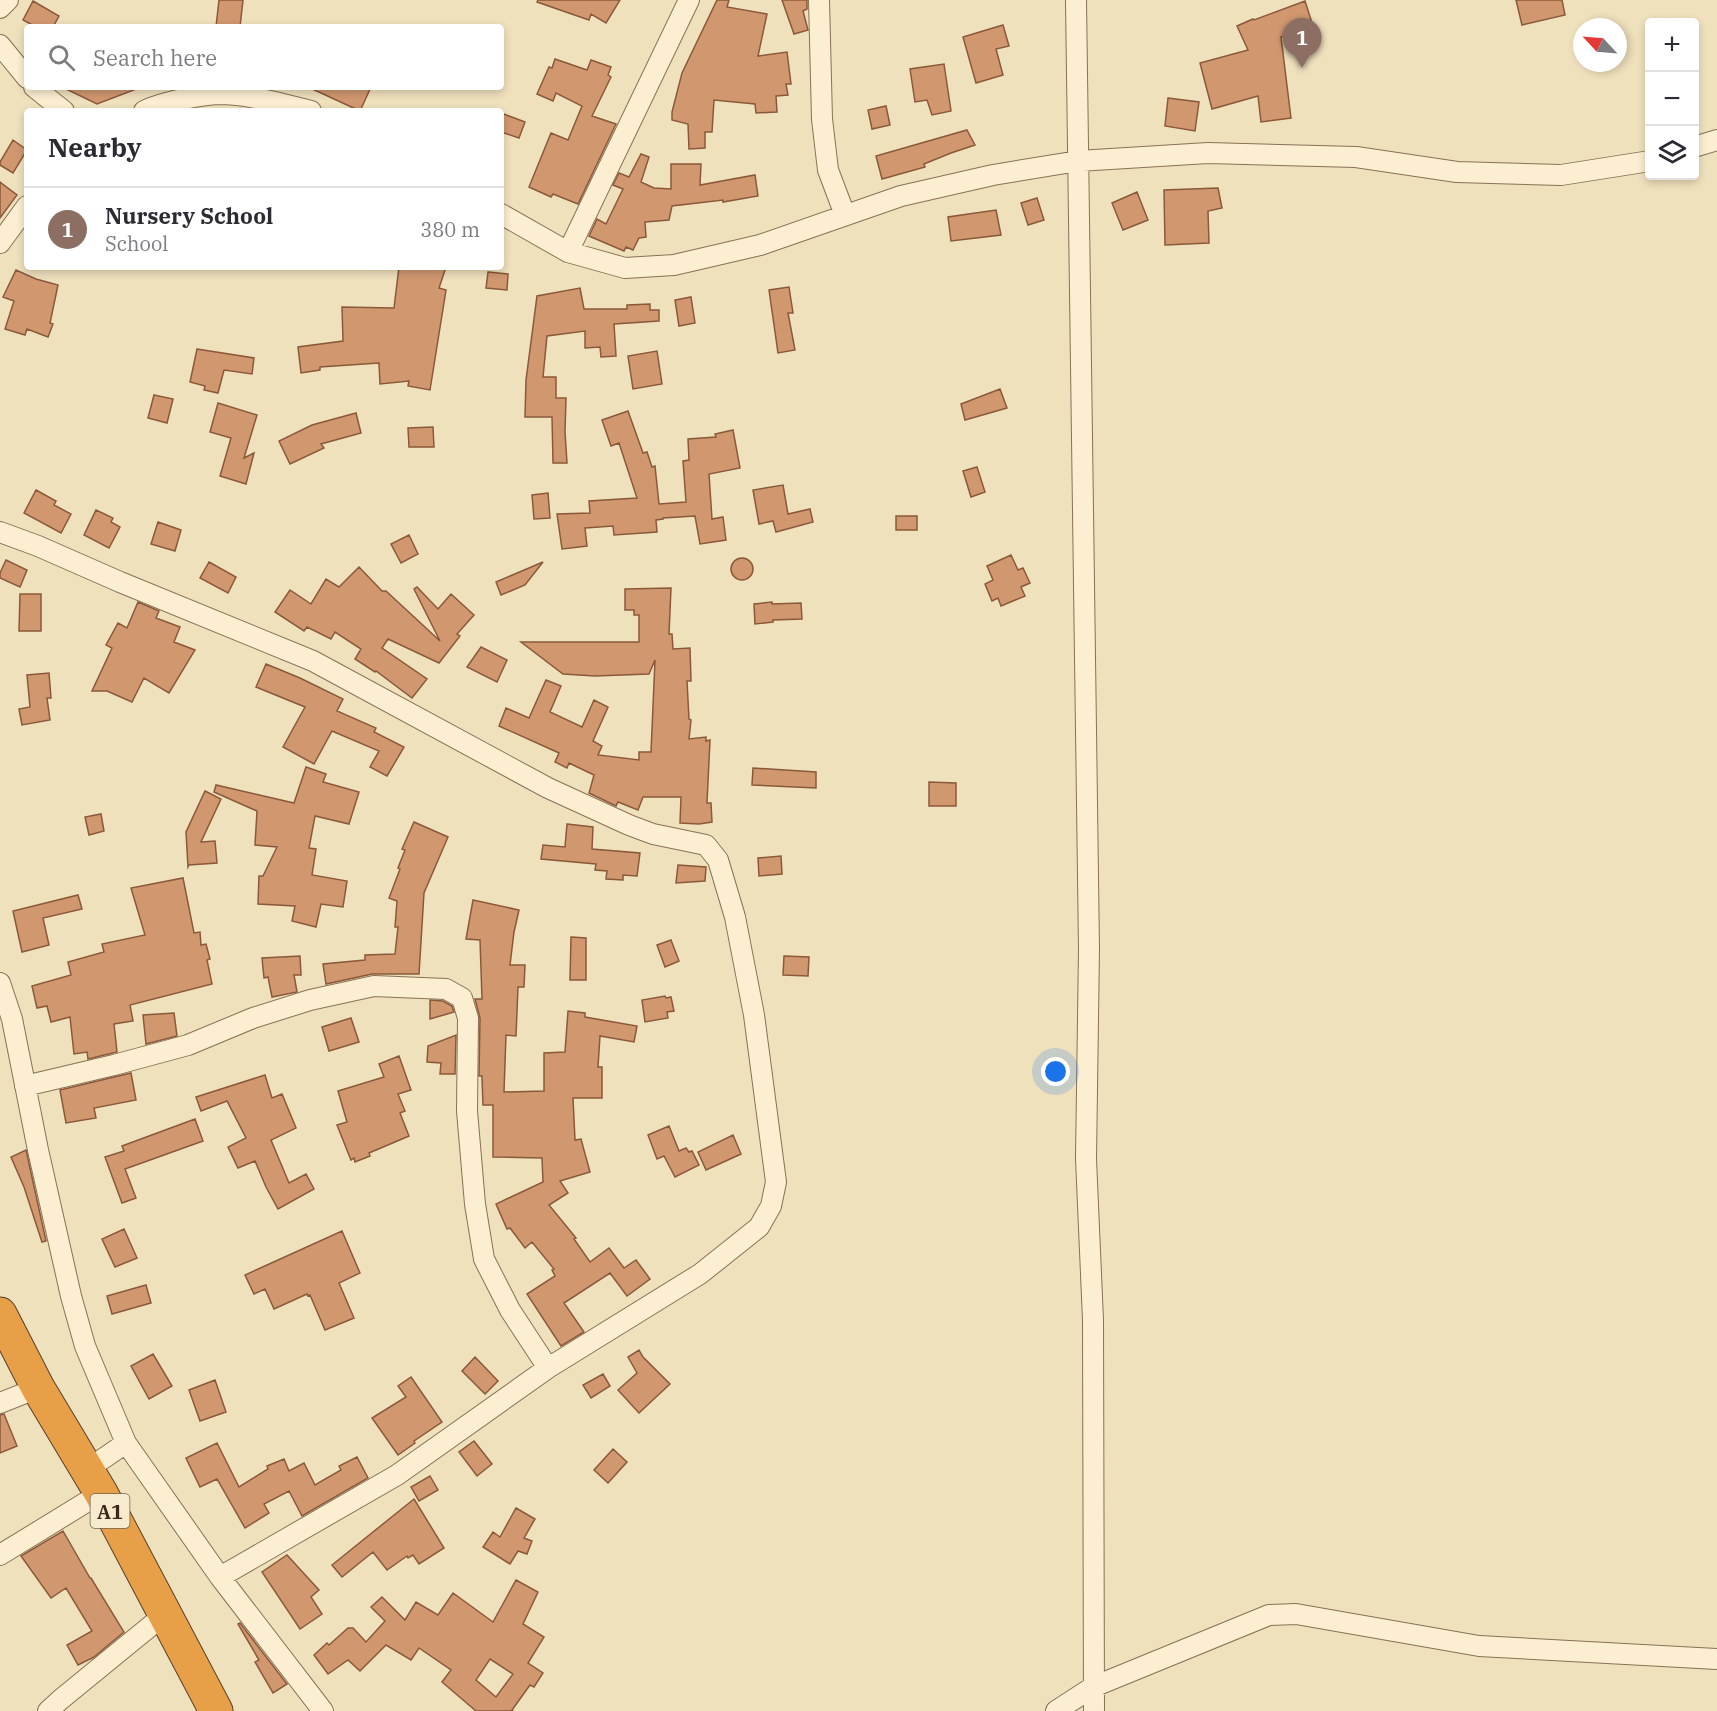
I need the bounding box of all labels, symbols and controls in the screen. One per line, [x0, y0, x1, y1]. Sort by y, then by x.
north arrow [1573, 18, 1627, 72]
map controls [1645, 18, 1699, 180]
button: + [1645, 18, 1699, 72]
pin: 1 [1282, 19, 1322, 68]
search box [24, 24, 504, 90]
icon: search [45, 41, 78, 74]
text: Search here [93, 43, 217, 72]
button: − [1645, 72, 1699, 126]
button: layers [1645, 126, 1699, 180]
text: Nearby [48, 130, 142, 164]
text: Nursery School [105, 201, 273, 230]
text: 1 [62, 216, 74, 243]
text: 380 m [420, 216, 480, 243]
text: School [105, 230, 168, 257]
your location [1041, 1057, 1070, 1086]
road number: A1 [90, 1494, 130, 1528]

